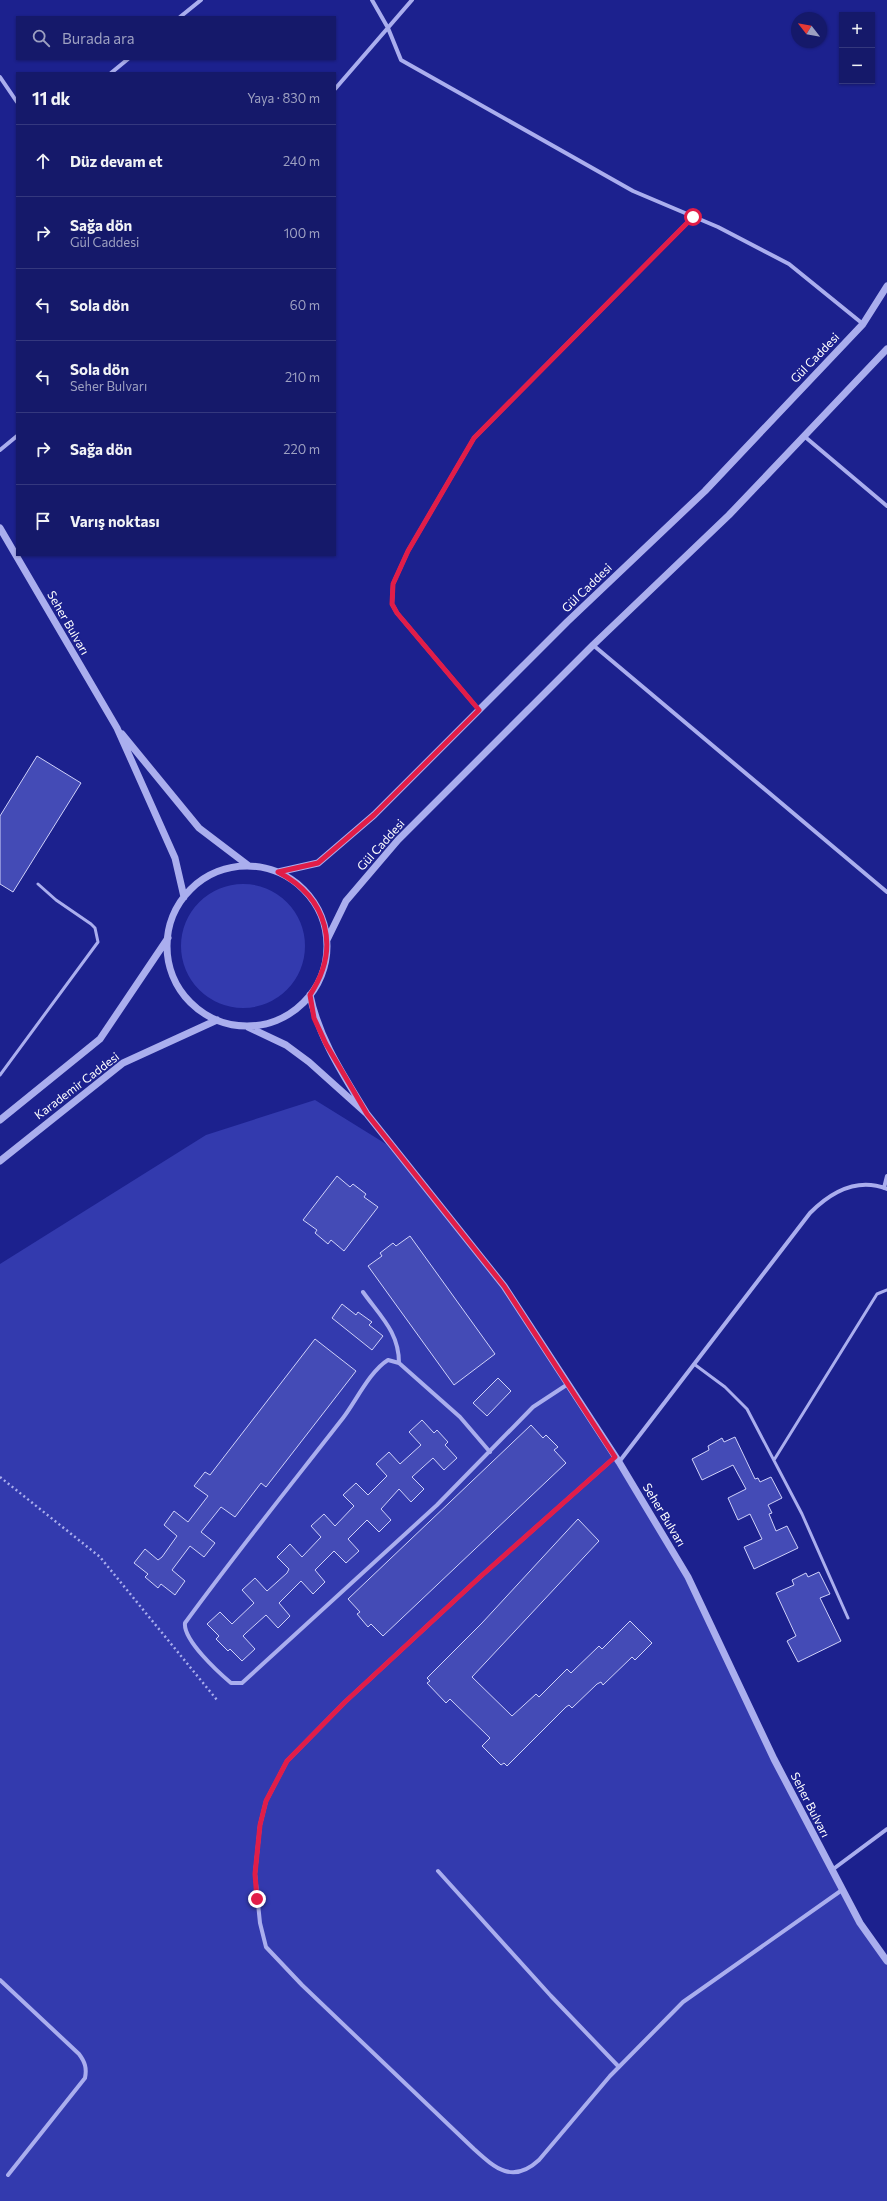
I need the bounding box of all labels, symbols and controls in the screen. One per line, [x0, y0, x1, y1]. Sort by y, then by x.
north arrow [791, 12, 827, 48]
map controls [839, 12, 875, 84]
button: + [839, 12, 875, 48]
search box [16, 16, 336, 60]
icon: search [30, 27, 52, 49]
text: Burada ara [62, 29, 135, 47]
button: − [839, 48, 875, 84]
text: 11 dk [32, 88, 70, 109]
text: Yaya · 830 m [247, 90, 320, 106]
icon: ahead [32, 150, 54, 172]
text: Düz devam et [70, 152, 163, 170]
text: 240 m [283, 153, 320, 169]
route start [684, 208, 702, 226]
text: Sağa dön [70, 216, 132, 234]
icon: right [32, 222, 54, 244]
text: 100 m [284, 225, 320, 241]
text: Gül Caddesi [70, 234, 139, 250]
icon: left [32, 294, 54, 316]
text: Sola dön [70, 296, 129, 314]
text: 60 m [290, 297, 320, 313]
street label: Gül Caddesi [787, 329, 842, 385]
text: Sola dön [70, 360, 129, 378]
icon: left [32, 366, 54, 388]
text: 210 m [285, 369, 320, 385]
text: Seher Bulvarı [70, 378, 147, 394]
icon: right [32, 438, 54, 460]
text: Sağa dön [70, 440, 132, 458]
text: 220 m [283, 441, 320, 457]
icon: arrive [32, 510, 54, 532]
text: Varış noktası [70, 512, 160, 530]
street label: Gül Caddesi [558, 560, 614, 615]
street label: Seher Bulvarı [45, 588, 93, 657]
street label: Gül Caddesi [354, 816, 407, 873]
street label: Karademir Caddesi [31, 1049, 122, 1122]
street label: Seher Bulvarı [640, 1480, 689, 1549]
street label: Seher Bulvarı [788, 1770, 833, 1840]
route end [248, 1890, 266, 1908]

